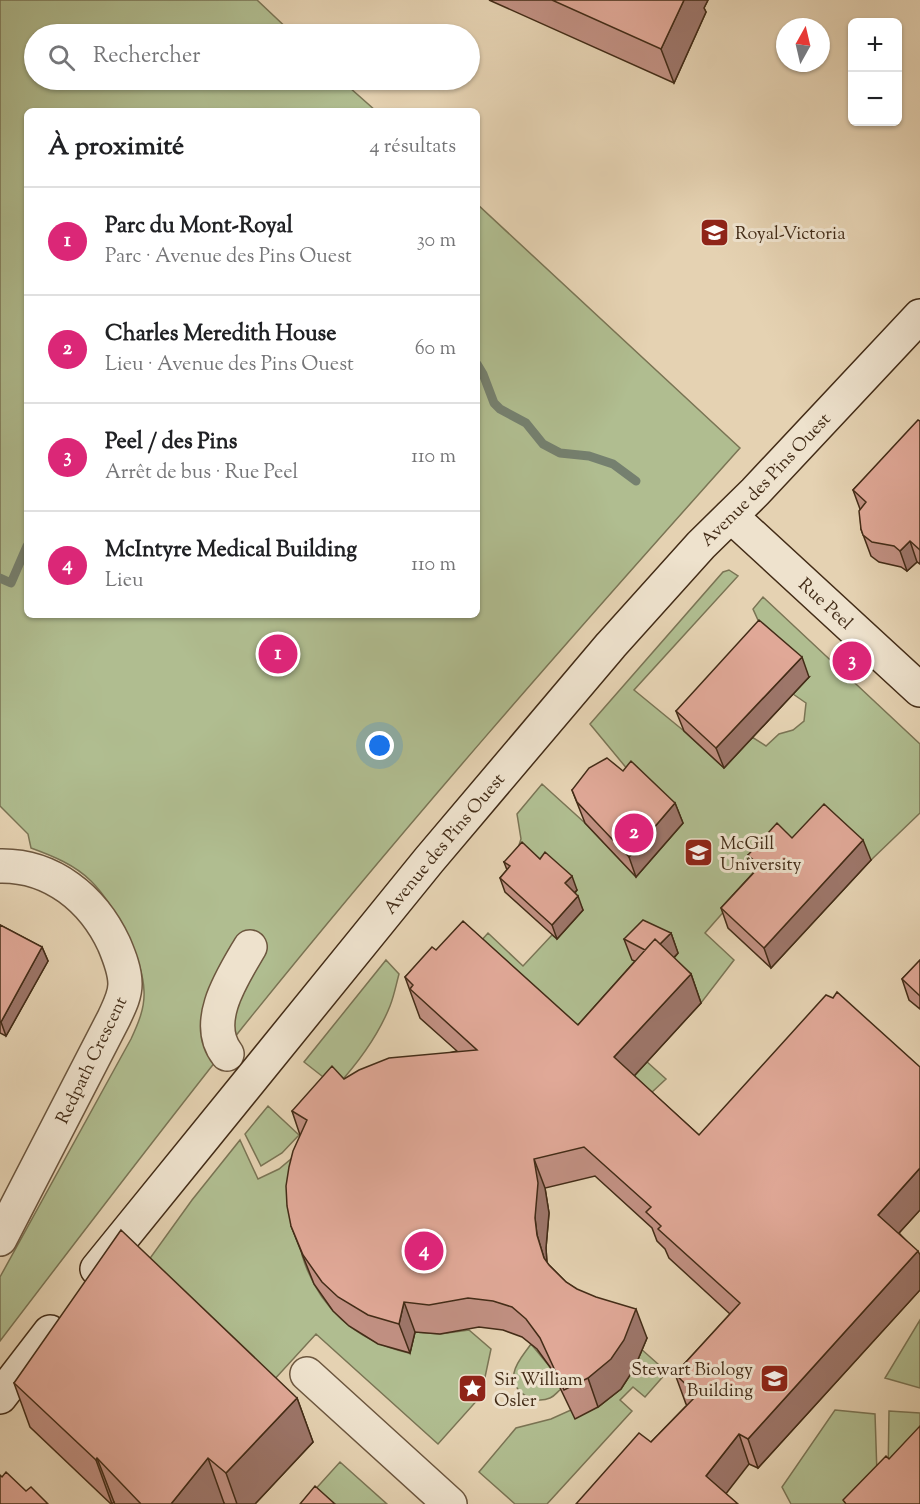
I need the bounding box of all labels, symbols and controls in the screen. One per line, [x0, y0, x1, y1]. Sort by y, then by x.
north arrow [776, 18, 830, 72]
map controls [848, 18, 902, 126]
button: + [848, 18, 902, 72]
search box [24, 24, 480, 90]
icon: search [45, 41, 78, 74]
text: Rechercher [93, 41, 200, 73]
button: − [848, 72, 902, 126]
text: À proximité [48, 129, 184, 166]
text: 4 résultats [370, 133, 456, 162]
text: Parc du Mont-Royal [105, 211, 293, 243]
school or university icon: Royal-Victoria [698, 217, 730, 249]
place label: Royal-Victoria [735, 222, 845, 248]
text: 1 [64, 227, 71, 256]
text: 30 m [417, 227, 456, 256]
text: Parc · Avenue des Pins Ouest [105, 243, 352, 272]
text: Charles Meredith House [105, 319, 337, 351]
text: 2 [63, 335, 72, 364]
text: 60 m [415, 335, 456, 364]
text: Lieu · Avenue des Pins Ouest [105, 351, 354, 380]
street label: Avenue des Pins Ouest [696, 408, 838, 553]
text: Peel / des Pins [105, 427, 237, 459]
text: 3 [63, 443, 72, 472]
text: 110 m [411, 443, 456, 472]
text: Arrêt de bus · Rue Peel [105, 459, 298, 488]
text: McIntyre Medical Building [105, 535, 357, 567]
text: 4 [62, 551, 73, 580]
text: 110 m [411, 551, 456, 580]
text: Lieu [105, 567, 143, 596]
street label: Rue Peel [791, 573, 858, 637]
pin: 1 [258, 632, 298, 676]
pin: 3 [832, 638, 872, 684]
your location [365, 731, 394, 760]
street label: Avenue des Pins Ouest [379, 768, 512, 921]
pin: 2 [614, 810, 654, 856]
place label: McGill University [720, 832, 802, 879]
school or university icon: McGill University [683, 837, 715, 869]
street label: Redpath Crescent [51, 993, 135, 1129]
pin: 4 [404, 1228, 444, 1274]
place label: Stewart Biology Building [631, 1358, 753, 1405]
school or university icon: Stewart Biology Building [758, 1363, 790, 1395]
place label: Sir William Osler [494, 1368, 583, 1415]
place icon: Sir William Osler [457, 1373, 489, 1405]

